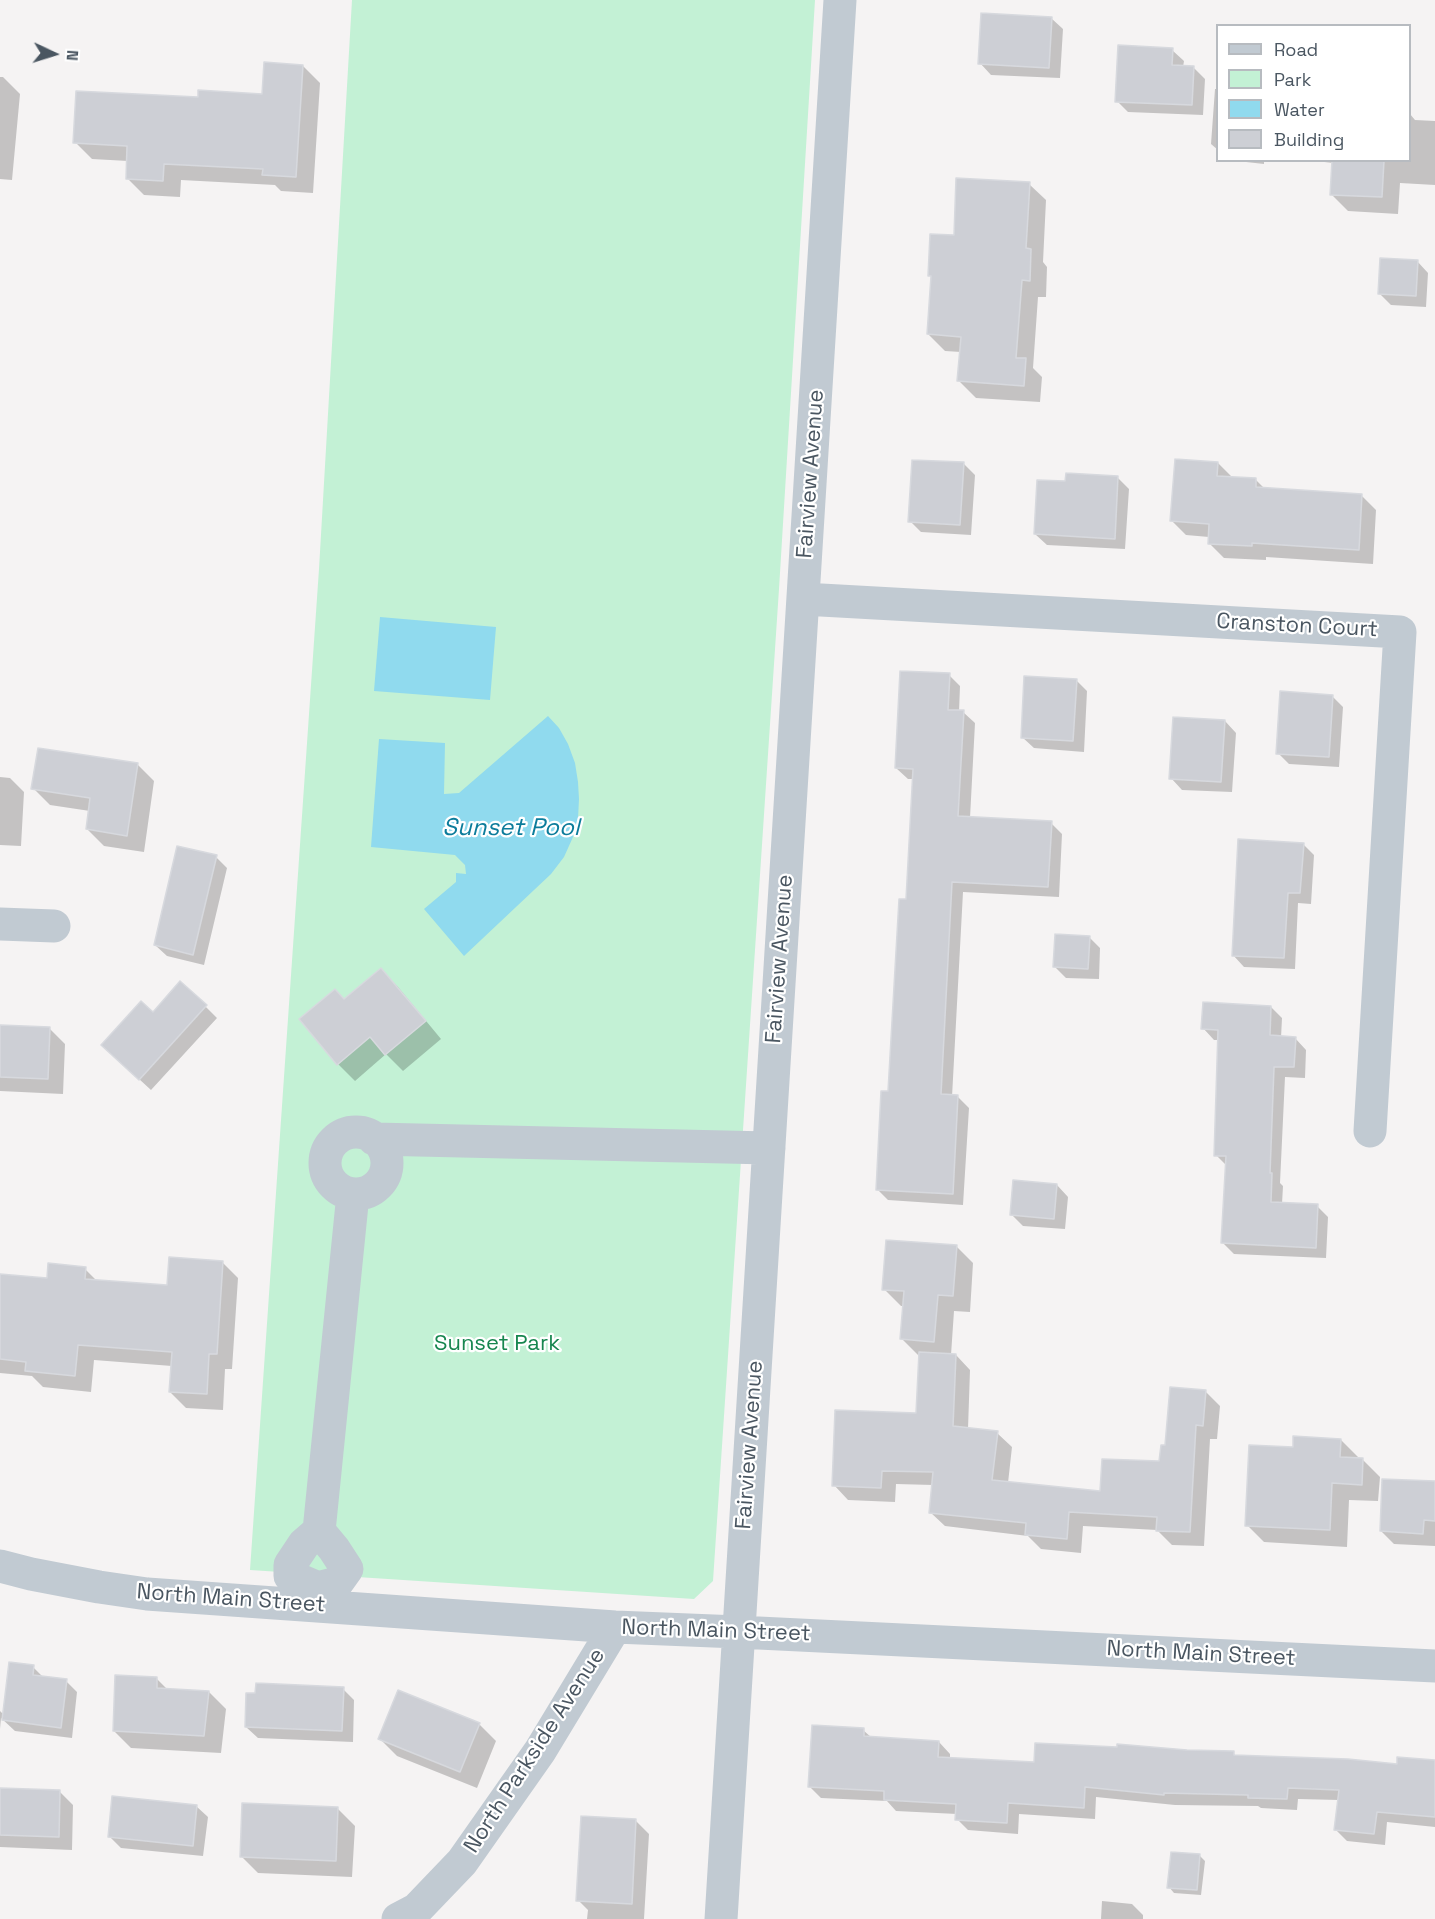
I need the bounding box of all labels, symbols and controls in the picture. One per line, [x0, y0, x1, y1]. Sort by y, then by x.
north arrow [24, 24, 84, 84]
legend [1216, 24, 1411, 162]
text: Road [1274, 38, 1318, 61]
text: N [62, 49, 83, 61]
text: Park [1274, 68, 1311, 91]
text: Water [1274, 98, 1325, 121]
text: Building [1274, 128, 1344, 151]
street label: Fairview Avenue [792, 389, 830, 559]
street label: Cranston Court [1216, 609, 1378, 643]
water label: Sunset Pool [442, 814, 580, 842]
street label: Fairview Avenue [761, 874, 799, 1044]
park label: Sunset Park [434, 1331, 560, 1357]
street label: Fairview Avenue [731, 1360, 769, 1530]
street label: North Main Street [136, 1579, 326, 1619]
street label: North Main Street [621, 1615, 811, 1647]
street label: North Main Street [1106, 1636, 1296, 1672]
street label: North Parkside Avenue [459, 1644, 611, 1858]

